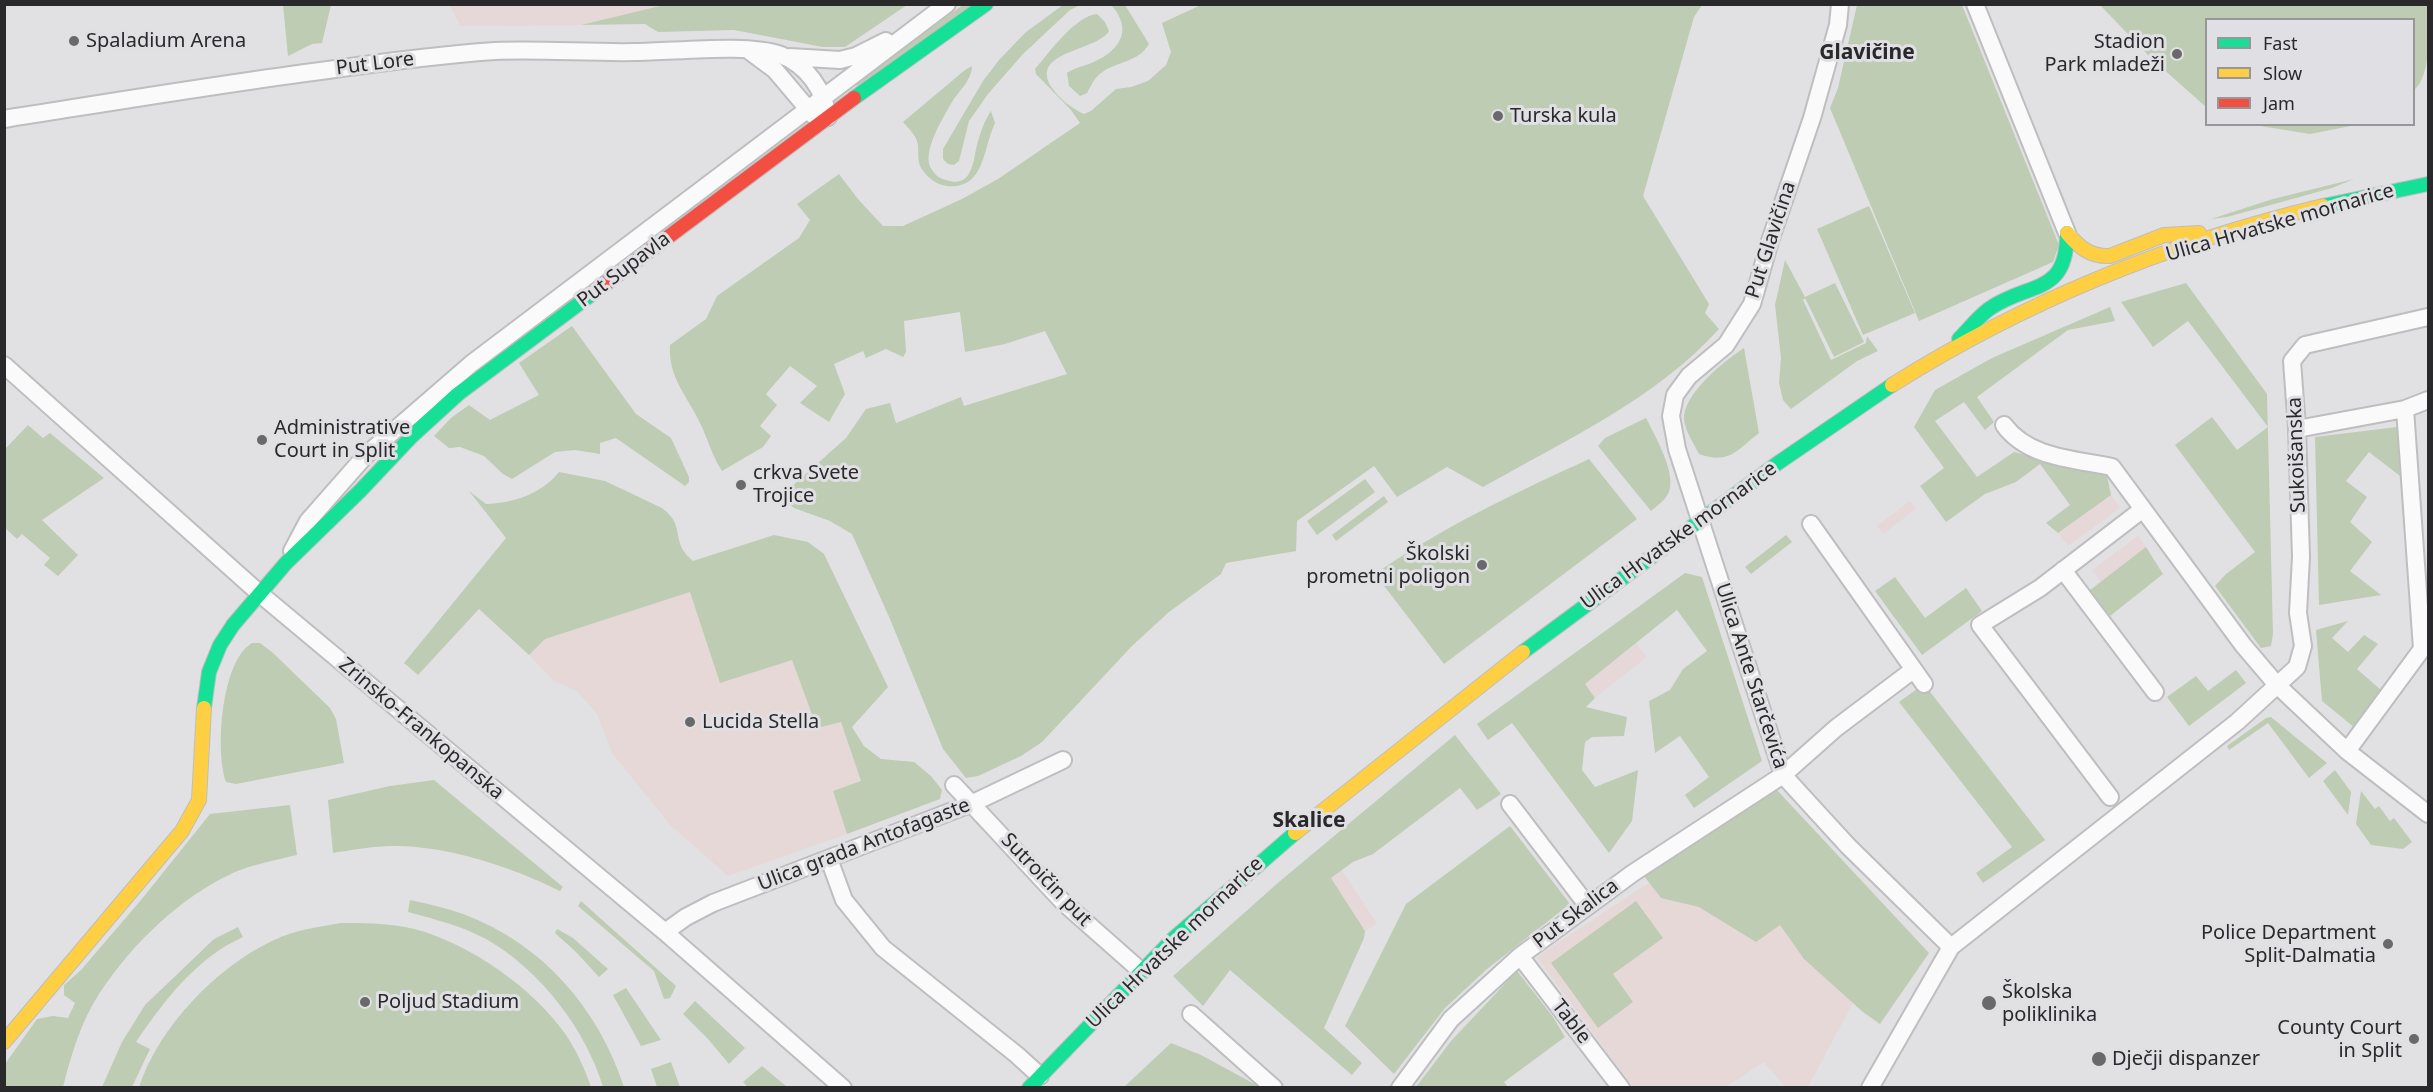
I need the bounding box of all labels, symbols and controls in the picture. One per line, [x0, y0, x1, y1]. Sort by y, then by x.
legend [2205, 18, 2415, 126]
place label: Spaladium Arena [86, 29, 246, 53]
place label: Stadion Park mladeži [2045, 30, 2165, 77]
text: Fast [2263, 31, 2298, 55]
marker: Spaladium Arena [67, 34, 81, 48]
district label: Glavičine [1819, 40, 1915, 66]
street label: Put Lore [335, 47, 415, 81]
marker: Stadion Park mladeži [2170, 47, 2184, 61]
text: Slow [2263, 61, 2302, 85]
text: Jam [2263, 91, 2295, 115]
place label: Turska kula [1510, 104, 1617, 128]
marker: Turska kula [1491, 109, 1505, 123]
street label: Put Glavičina [1741, 179, 1801, 301]
street label: Ulica Hrvatske mornarice [2163, 179, 2397, 267]
street label: Put Supavla [573, 227, 675, 313]
street label: Sukoišanska [2283, 397, 2311, 513]
place label: Administrative Court in Split [274, 416, 410, 463]
marker: Administrative Court in Split [255, 433, 269, 447]
street label: Ulica Hrvatske mornarice [1576, 457, 1782, 615]
place label: crkva Svete Trojice [753, 461, 859, 508]
marker: crkva Svete Trojice [734, 478, 748, 492]
place label: Školski prometni poligon [1306, 542, 1470, 589]
marker: Školski prometni poligon [1475, 558, 1489, 572]
street label: Ulica Ante Starčevića [1710, 580, 1792, 772]
street label: Zrinsko-Frankopanska [334, 653, 508, 805]
place label: Lucida Stella [702, 710, 819, 734]
marker: Lucida Stella [683, 715, 697, 729]
street label: Ulica grada Antofagaste [755, 793, 973, 897]
district label: Skalice [1272, 808, 1346, 834]
street label: Sutroičin put [996, 829, 1096, 931]
street label: Ulica Hrvatske mornarice [1082, 852, 1268, 1034]
street label: Put Skalica [1528, 874, 1624, 954]
place label: Police Department Split-Dalmatia [2201, 921, 2376, 968]
marker: Police Department Split-Dalmatia [2381, 937, 2395, 951]
place label: Školska poliklinika [2002, 980, 2097, 1027]
place label: Poljud Stadium [377, 990, 519, 1014]
marker: Školska poliklinika [1980, 994, 1998, 1012]
marker: Poljud Stadium [358, 995, 372, 1009]
street label: Table [1546, 995, 1596, 1049]
place label: County Court in Split [2277, 1016, 2402, 1063]
marker: County Court in Split [2407, 1032, 2421, 1046]
place label: Dječji dispanzer [2112, 1047, 2260, 1071]
marker: Dječji dispanzer [2090, 1050, 2108, 1068]

